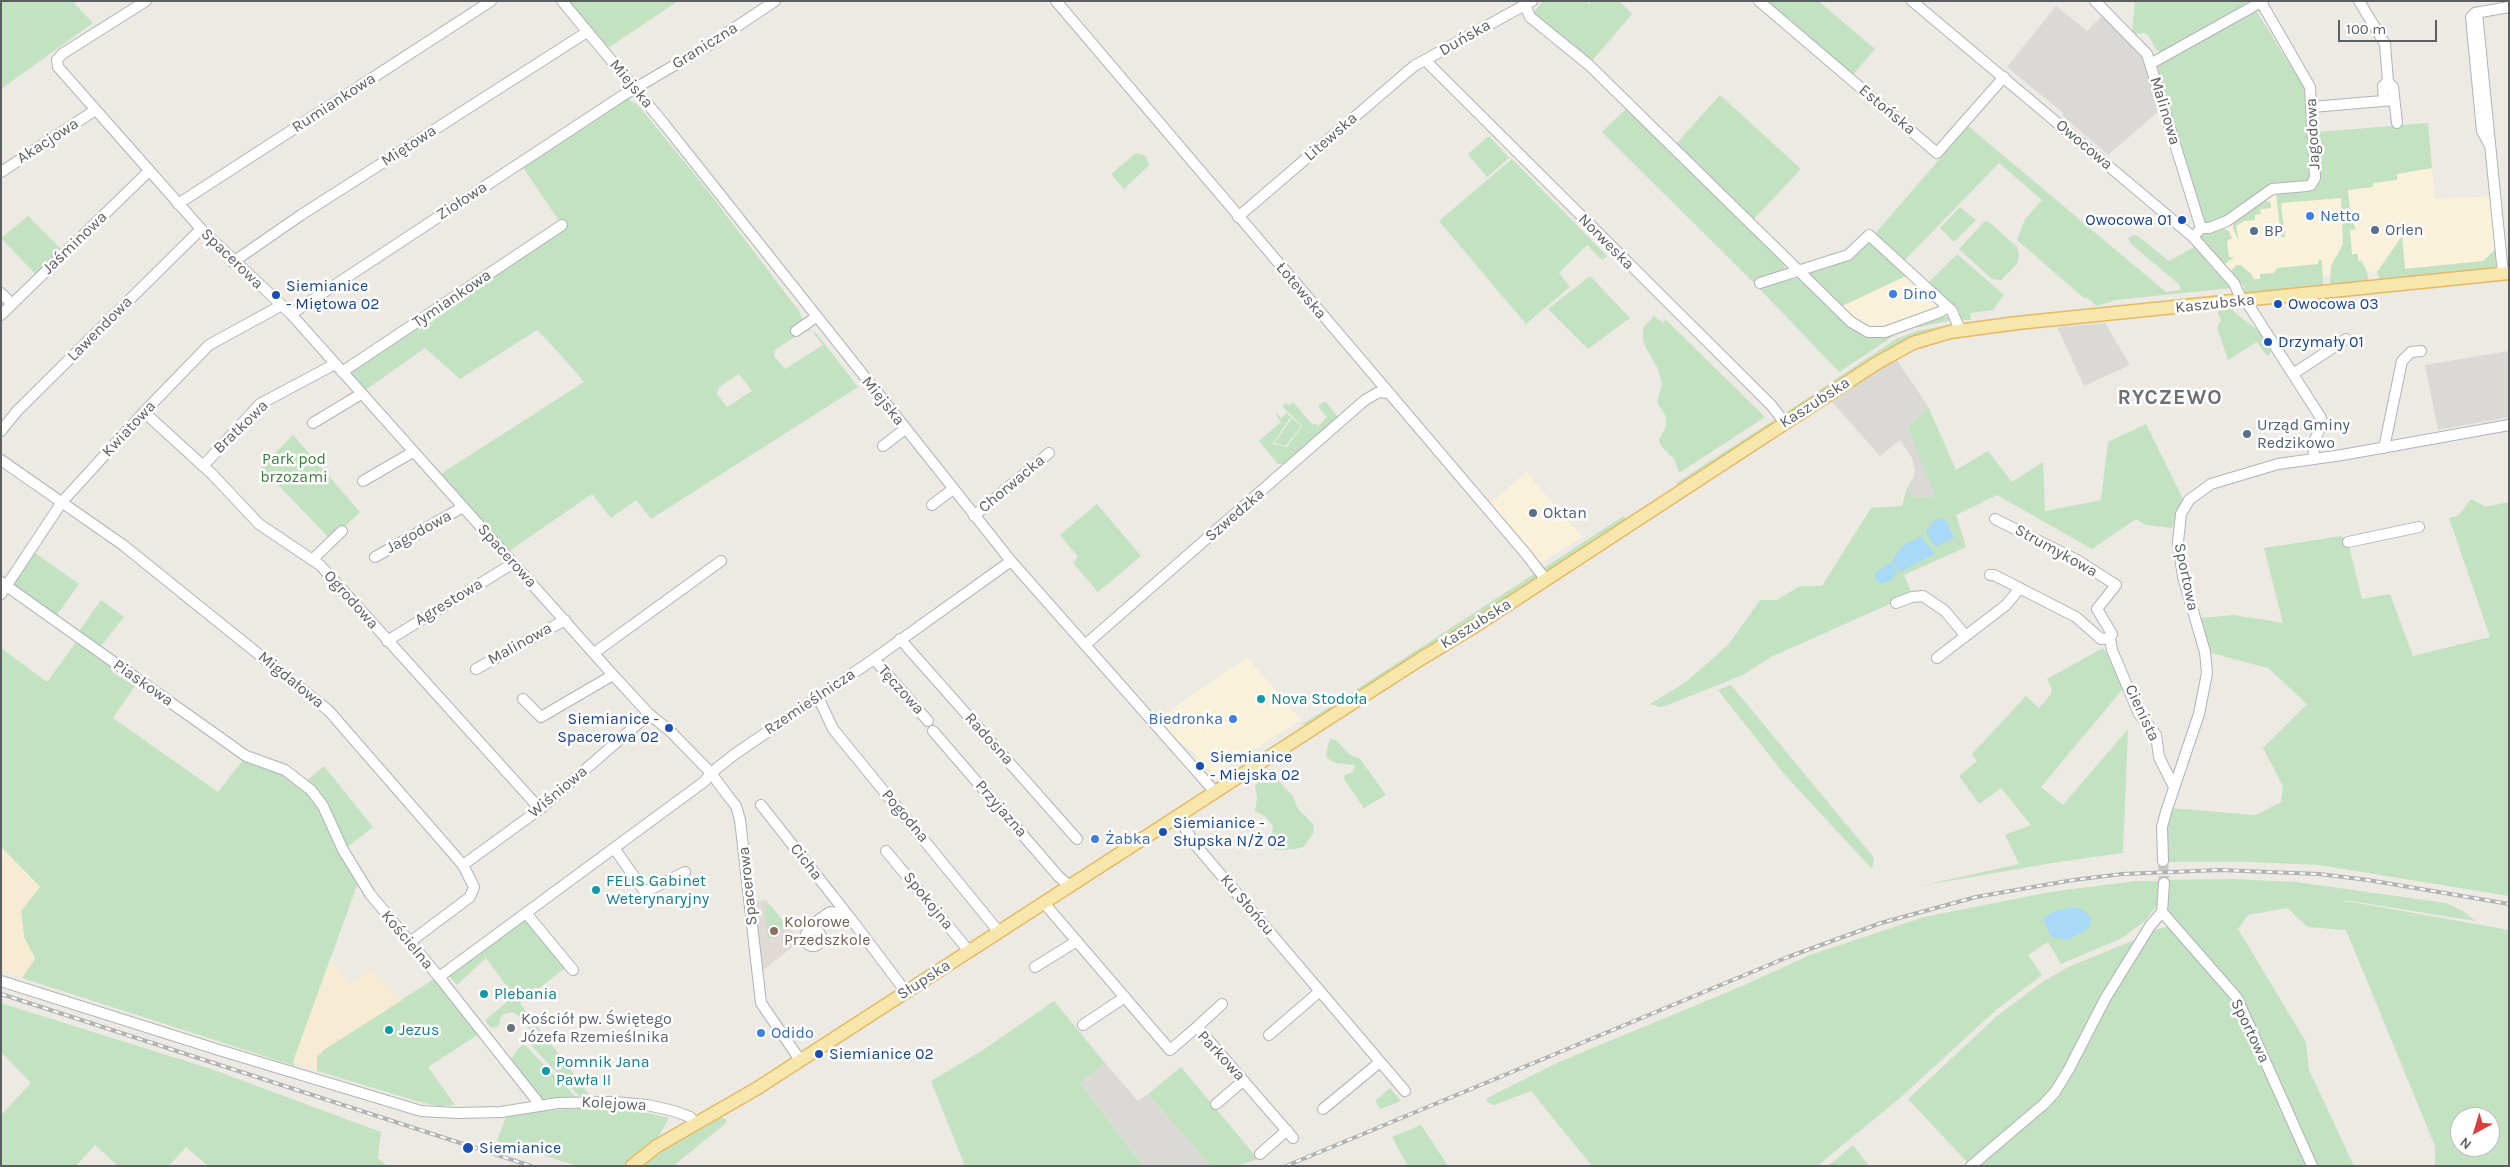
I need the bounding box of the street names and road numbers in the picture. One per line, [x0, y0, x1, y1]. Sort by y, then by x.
street label: Duńska [1436, 16, 1494, 60]
street label: Graniczna [669, 18, 741, 74]
street label: Miejska [605, 56, 657, 112]
street label: Rumiankowa [289, 69, 379, 137]
street label: Malinowa [2146, 75, 2184, 147]
street label: Estońska [1855, 81, 1919, 139]
street label: Jagodowa [2302, 98, 2324, 170]
street label: Litewska [1300, 109, 1362, 165]
street label: Akacjowa [14, 114, 82, 168]
street label: Owocowa [2052, 116, 2116, 174]
street label: Miętowa [378, 121, 440, 171]
street label: Ziołowa [433, 178, 491, 224]
street label: Jaśminowa [39, 208, 111, 278]
street label: Norweska [1574, 210, 1638, 274]
street label: Spacerowa [197, 225, 267, 293]
street label: Łotewska [1272, 259, 1330, 323]
street label: Tymiankowa [409, 266, 495, 332]
street label: Kaszubska [2174, 290, 2256, 318]
street label: Lawendowa [63, 292, 137, 366]
street label: Miejska [857, 373, 909, 429]
street label: Kaszubska [1776, 373, 1854, 433]
street label: Bratkowa [210, 396, 272, 458]
street label: Kwiatowa [98, 397, 160, 461]
street label: Chorwacka [975, 451, 1049, 517]
street label: Szwedzka [1202, 484, 1268, 546]
street label: Jagodowa [383, 506, 455, 558]
street label: Spacerowa [473, 520, 541, 592]
street label: Strumykowa [2011, 520, 2101, 582]
street label: Sportowa [2169, 541, 2203, 613]
street label: Ogrodowa [320, 567, 382, 633]
street label: Agrestowa [412, 574, 486, 630]
street label: Kaszubska [1437, 595, 1515, 653]
street label: Malinowa [485, 619, 555, 669]
street label: Migdałowa [254, 648, 328, 712]
street label: Piaskowa [109, 655, 177, 711]
street label: Tęczowa [874, 661, 928, 719]
street label: Rzemieślnicza [761, 665, 859, 739]
street label: Cienista [2121, 682, 2163, 744]
street label: Radosna [961, 709, 1017, 769]
street label: Wiśniowa [525, 762, 591, 822]
street label: Przyjazna [971, 776, 1031, 842]
street label: Pogodna [877, 786, 933, 846]
street label: Cicha [786, 840, 826, 884]
street label: Spacerowa [734, 846, 762, 926]
street label: Spokojna [899, 868, 957, 934]
street label: Ku Słońcu [1216, 871, 1278, 939]
street label: Kościelna [377, 907, 437, 973]
street label: Słupska [894, 956, 954, 1004]
street label: Sportowa [2226, 996, 2274, 1066]
street label: Parkowa [1193, 1027, 1249, 1085]
street label: Kolejowa [581, 1093, 647, 1115]

